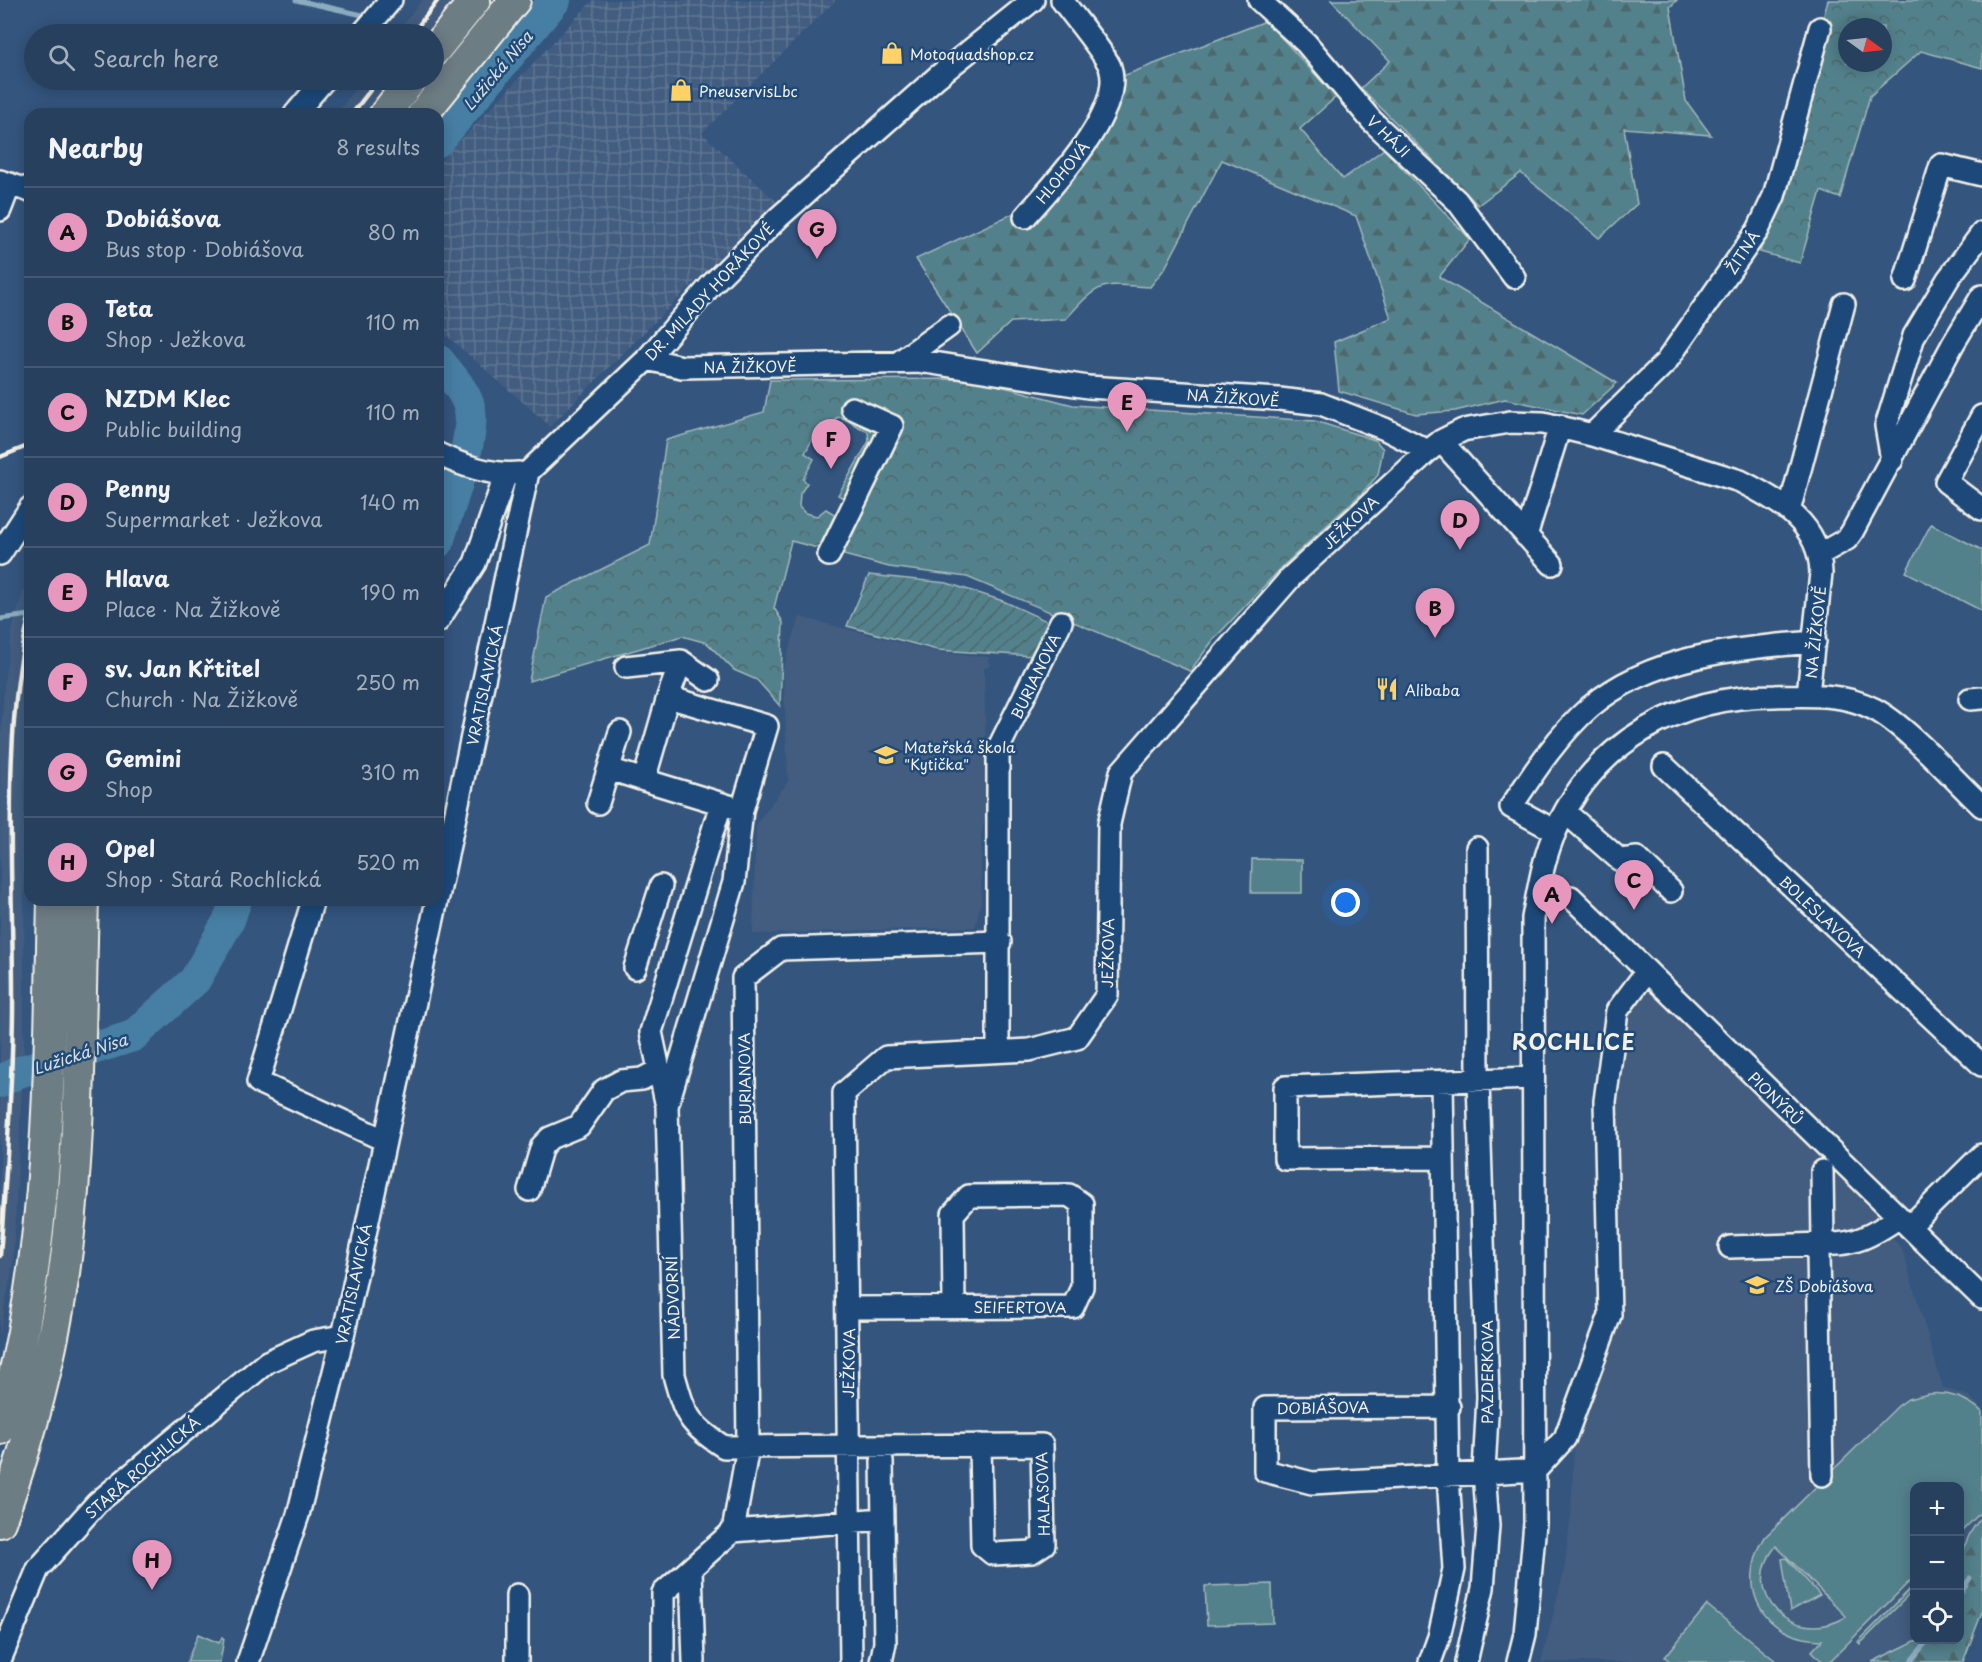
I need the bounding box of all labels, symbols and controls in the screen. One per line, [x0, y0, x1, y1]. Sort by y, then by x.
north arrow [1838, 18, 1892, 72]
search box [24, 24, 444, 90]
water label: Lužická Nisa [456, 24, 538, 115]
shop icon: Motoquadshop.cz [879, 40, 905, 66]
icon: search [45, 41, 78, 74]
text: Search here [93, 41, 219, 74]
place label: Motoquadshop.cz [910, 42, 1034, 65]
shop icon: PneuservisLbc [668, 77, 694, 103]
place label: PneuservisLbc [699, 79, 798, 102]
street label: V HÁJI [1362, 110, 1416, 162]
text: Nearby [48, 128, 143, 167]
text: 8 results [336, 132, 420, 162]
street label: HLOHOVÁ [1030, 136, 1094, 208]
text: Dobiášova [105, 201, 221, 234]
pin: G [798, 210, 836, 259]
text: A [60, 217, 75, 247]
text: 80 m [368, 217, 420, 247]
street label: DR. MILADY HORÁKOVÉ [639, 217, 779, 365]
street label: ŽITNÁ [1719, 226, 1765, 278]
text: Bus stop · Dobiášova [105, 234, 304, 264]
text: Teta [105, 291, 153, 324]
text: B [61, 307, 74, 337]
text: 110 m [366, 307, 420, 337]
text: Shop · Ježkova [105, 324, 245, 354]
street label: NA ŽIŽKOVĚ [703, 354, 797, 378]
text: NZDM Klec [105, 381, 230, 414]
pin: E [1108, 382, 1146, 432]
street label: NA ŽIŽKOVĚ [1186, 382, 1280, 412]
text: C [60, 397, 75, 427]
text: 110 m [366, 397, 420, 427]
text: Public building [105, 414, 242, 444]
pin: F [812, 420, 850, 469]
text: Penny [105, 471, 171, 504]
text: D [60, 487, 75, 517]
text: 140 m [360, 487, 420, 517]
street label: JEŽKOVA [1317, 490, 1383, 554]
pin: D [1440, 500, 1480, 550]
text: Supermarket · Ježkova [105, 504, 322, 534]
text: Hlava [105, 561, 169, 594]
text: E [61, 577, 74, 607]
text: 190 m [361, 577, 420, 607]
street label: NA ŽIŽKOVĚ [1799, 585, 1831, 679]
pin: B [1416, 588, 1454, 638]
text: Place · Na Žižkově [105, 594, 281, 624]
street label: VRATISLAVICKÁ [460, 622, 508, 748]
street label: BURIANOVA [1004, 629, 1066, 723]
text: sv. Jan Křtitel [105, 651, 260, 684]
text: F [62, 667, 73, 697]
text: 250 m [356, 667, 420, 697]
restaurant icon: Alibaba [1374, 676, 1400, 702]
place label: Alibaba [1405, 678, 1460, 701]
text: Church · Na Žižkově [105, 684, 298, 714]
place label: Mateřská škola "Kytička" [904, 735, 1016, 775]
text: Gemini [105, 741, 181, 774]
school or university icon: Mateřská škola "Kytička" [873, 742, 899, 768]
text: G [59, 757, 76, 787]
text: 310 m [360, 757, 420, 787]
text: Shop [105, 774, 153, 804]
text: Opel [105, 831, 155, 864]
text: H [60, 847, 75, 877]
text: 520 m [356, 847, 420, 877]
pin: C [1614, 860, 1654, 910]
text: Shop · Stará Rochlická [105, 864, 321, 894]
street label: BOLESLAVOVA [1775, 870, 1871, 962]
pin: A [1532, 874, 1572, 924]
your location [1331, 888, 1360, 917]
street label: JEŽKOVA [1095, 918, 1119, 988]
district label: ROCHLICE [1512, 1025, 1636, 1057]
water label: Lužická Nisa [30, 1026, 131, 1079]
street label: BURIANOVA [732, 1032, 756, 1126]
street label: PIONÝRŮ [1743, 1066, 1809, 1130]
street label: VRATISLAVICKÁ [329, 1221, 377, 1347]
street label: NÁDVORNÍ [659, 1255, 685, 1340]
school or university icon: ZŠ Dobiášova [1744, 1272, 1770, 1298]
place label: ZŠ Dobiášova [1775, 1274, 1874, 1297]
street label: SEIFERTOVA [973, 1295, 1067, 1318]
street label: PAZDERKOVA [1475, 1320, 1498, 1424]
street label: JEŽKOVA [836, 1328, 860, 1398]
street label: DOBIÁŠOVA [1277, 1395, 1369, 1419]
street label: STARÁ ROCHLICKÁ [79, 1410, 205, 1524]
street label: HALASOVA [1029, 1451, 1055, 1537]
map controls [1910, 1482, 1964, 1644]
button: + [1910, 1482, 1964, 1536]
button: − [1910, 1536, 1964, 1590]
pin: H [132, 1540, 172, 1590]
button: locate [1910, 1590, 1964, 1644]

